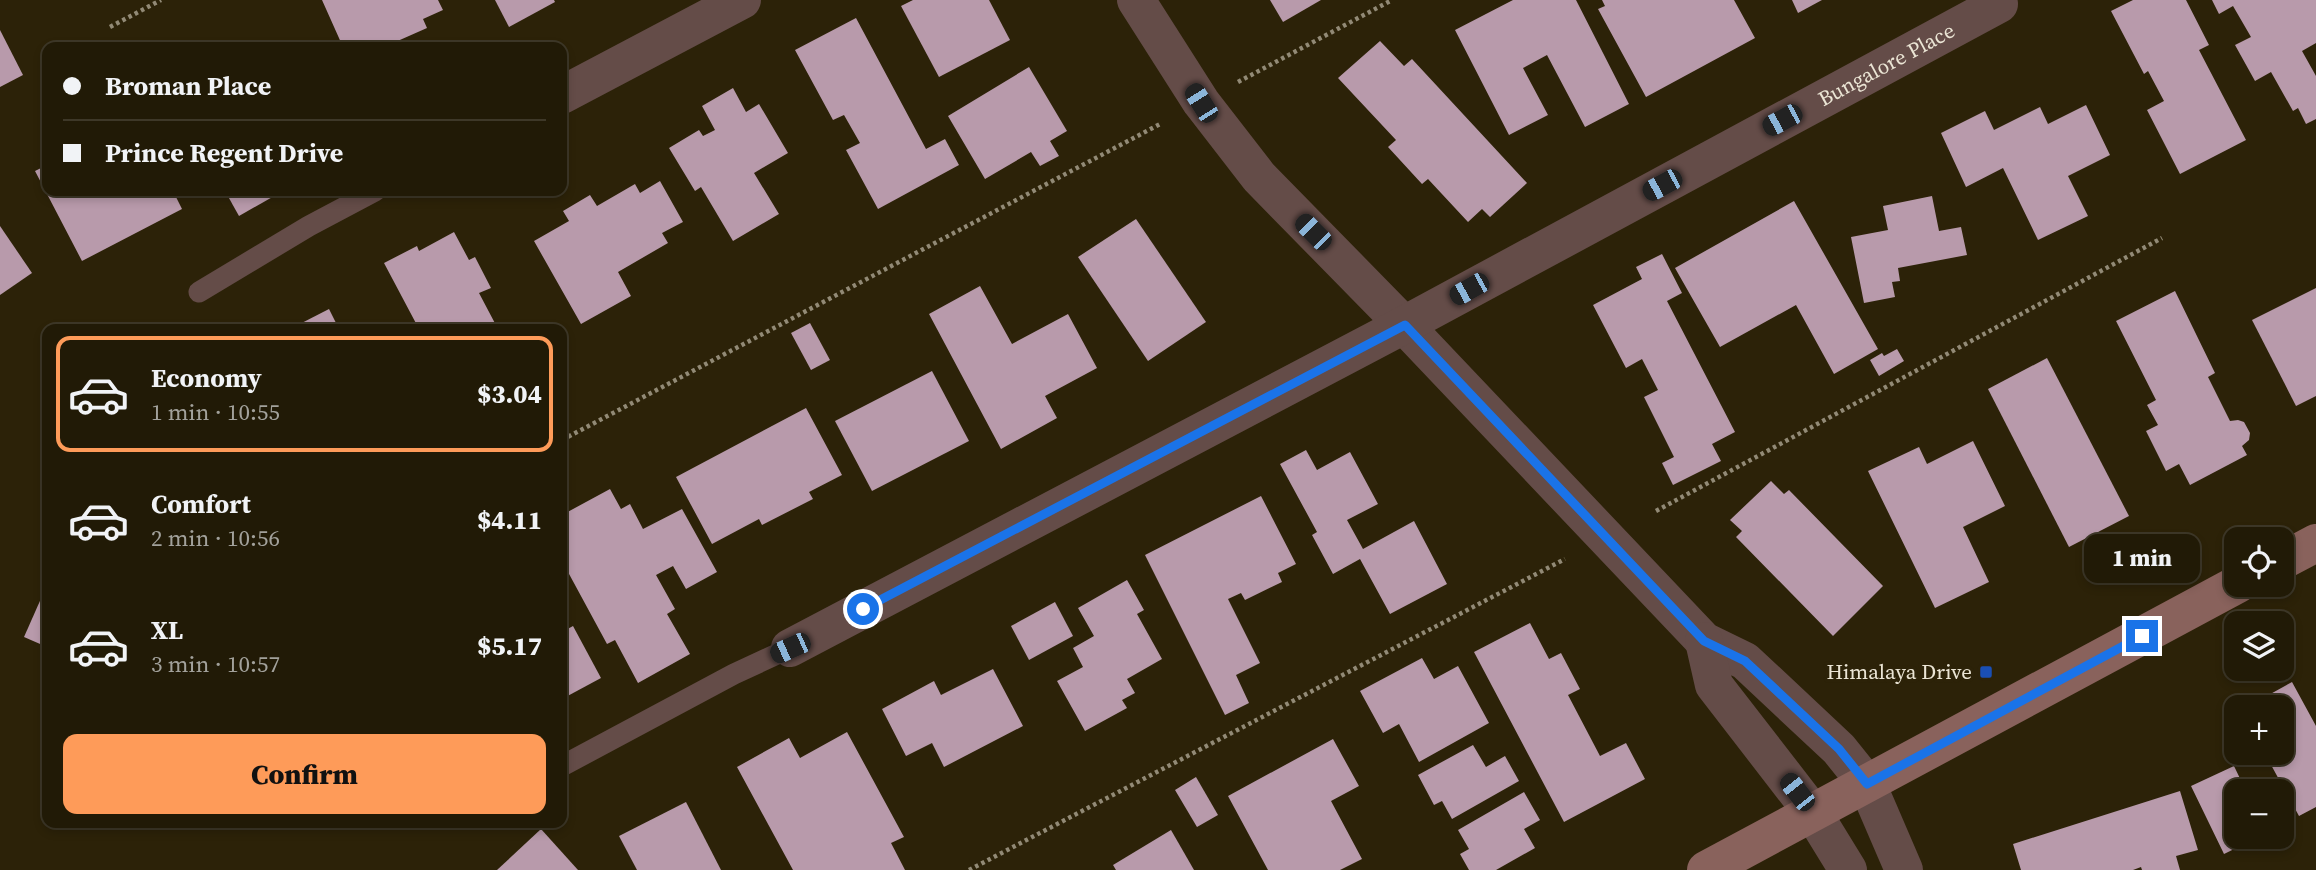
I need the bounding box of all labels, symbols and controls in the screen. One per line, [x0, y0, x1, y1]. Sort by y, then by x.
street label: Bungalore Place [1813, 16, 1960, 113]
text: Broman Place [105, 68, 271, 104]
car [1181, 80, 1222, 126]
car [1759, 101, 1806, 139]
text: Prince Regent Drive [105, 135, 343, 171]
car [1639, 166, 1686, 204]
car [1291, 210, 1336, 254]
car [1446, 270, 1493, 308]
text: Economy [151, 360, 262, 396]
icon: car [67, 363, 130, 426]
text: $3.04 [477, 376, 542, 412]
text: 1 min · 10:55 [151, 396, 280, 428]
text: Comfort [151, 486, 251, 522]
icon: car [67, 489, 130, 552]
text: $4.11 [477, 502, 542, 538]
text: 2 min · 10:56 [151, 522, 280, 554]
map controls [2224, 527, 2294, 849]
button: locate [2224, 527, 2294, 597]
callout: 1 min [2084, 534, 2200, 584]
text: 1 min [2112, 542, 2172, 574]
route start [847, 593, 879, 625]
button: layers [2224, 611, 2294, 681]
text: XL [151, 612, 183, 648]
icon: car [67, 615, 130, 678]
route end [2126, 620, 2158, 652]
text: $5.17 [477, 628, 542, 664]
car [767, 630, 814, 666]
text: 3 min · 10:57 [151, 648, 280, 680]
place label: Himalaya Drive [1826, 657, 1972, 686]
marker: Himalaya Drive [1978, 664, 1994, 680]
button: + [2224, 695, 2294, 765]
button: Confirm [63, 734, 546, 814]
car [1776, 769, 1819, 815]
button: − [2224, 779, 2294, 849]

